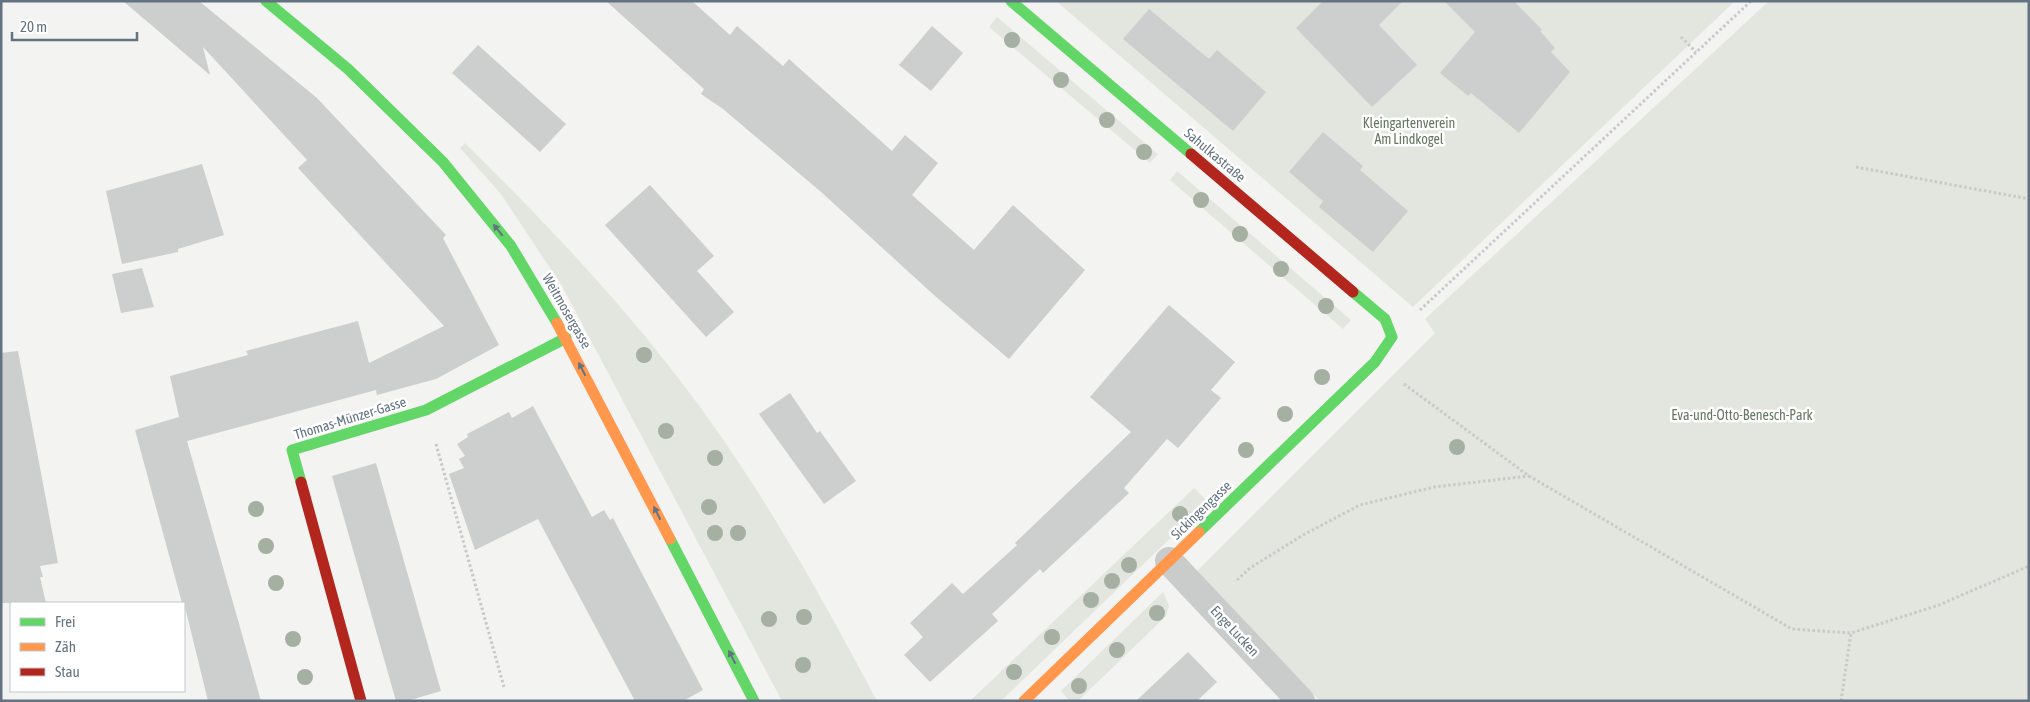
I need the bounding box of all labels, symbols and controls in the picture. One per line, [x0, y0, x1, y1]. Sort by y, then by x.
scale bar [12, 10, 138, 42]
text: 20 m [20, 18, 47, 35]
park label: Kleingartenverein Am Lindkogel [1363, 115, 1455, 147]
street label: Sahulkastraße [1181, 125, 1249, 185]
one-way arrow [493, 224, 504, 237]
street label: Weitmosergasse [539, 271, 595, 351]
one-way arrow [578, 362, 586, 376]
street label: Thomas-Münzer-Gasse [292, 393, 408, 443]
park label: Eva-und-Otto-Benesch-Park [1671, 407, 1813, 423]
street label: Sickingengasse [1168, 477, 1234, 543]
one-way arrow [653, 506, 661, 520]
legend [10, 602, 185, 692]
street label: Enge Lucken [1208, 602, 1262, 660]
text: Frei [55, 613, 75, 630]
text: Zäh [55, 638, 76, 655]
one-way arrow [728, 650, 736, 665]
text: Stau [55, 663, 80, 680]

